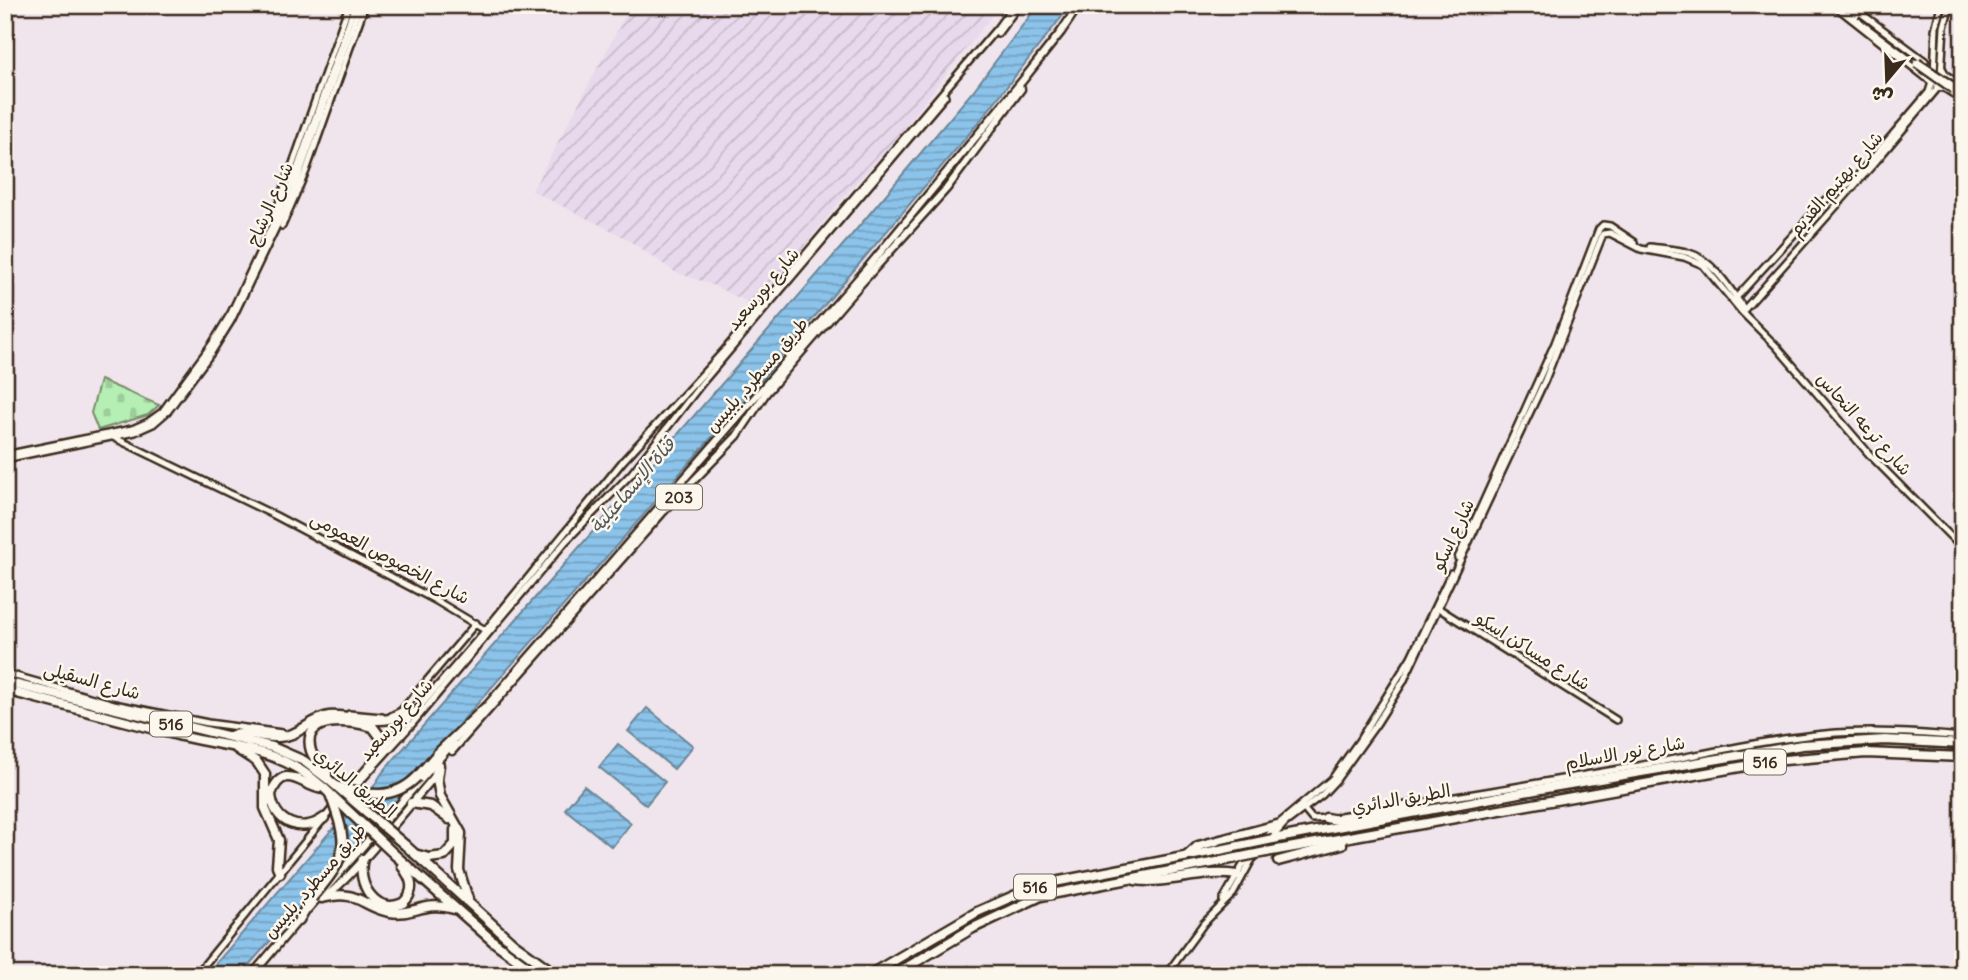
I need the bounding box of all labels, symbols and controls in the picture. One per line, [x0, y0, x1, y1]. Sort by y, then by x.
north arrow [1853, 46, 1923, 116]
text: ش [1868, 81, 1895, 111]
street label: شارع بهتيم القديم [1784, 126, 1890, 243]
street label: شارع الرشاح [241, 158, 299, 250]
street label: شارع بورسعيد [721, 242, 805, 336]
street label: طريق مسطرد, بلبيس [700, 312, 813, 437]
street label: شارع ترعه النحاس [1811, 367, 1917, 481]
water label: قناة الإسماعيلية [584, 431, 682, 538]
road number: 203 [656, 484, 702, 510]
street label: شارع اسكو [1425, 495, 1480, 576]
street label: شارع الخصوص العمومى [306, 506, 474, 610]
street label: شارع مساكن اسكو [1469, 605, 1595, 696]
street label: شارع السقيلى [41, 657, 143, 705]
street label: شارع بورسعيد [354, 674, 438, 766]
road number: 516 [150, 712, 192, 736]
street label: شارع نور الاسلام [1563, 731, 1687, 777]
street label: الطريق الدائري [308, 742, 401, 825]
road number: 516 [1744, 750, 1786, 775]
street label: الطريق الدائري [1350, 779, 1452, 820]
street label: طريق مسطرد, بلبيس [258, 818, 371, 943]
road number: 516 [1014, 874, 1056, 900]

